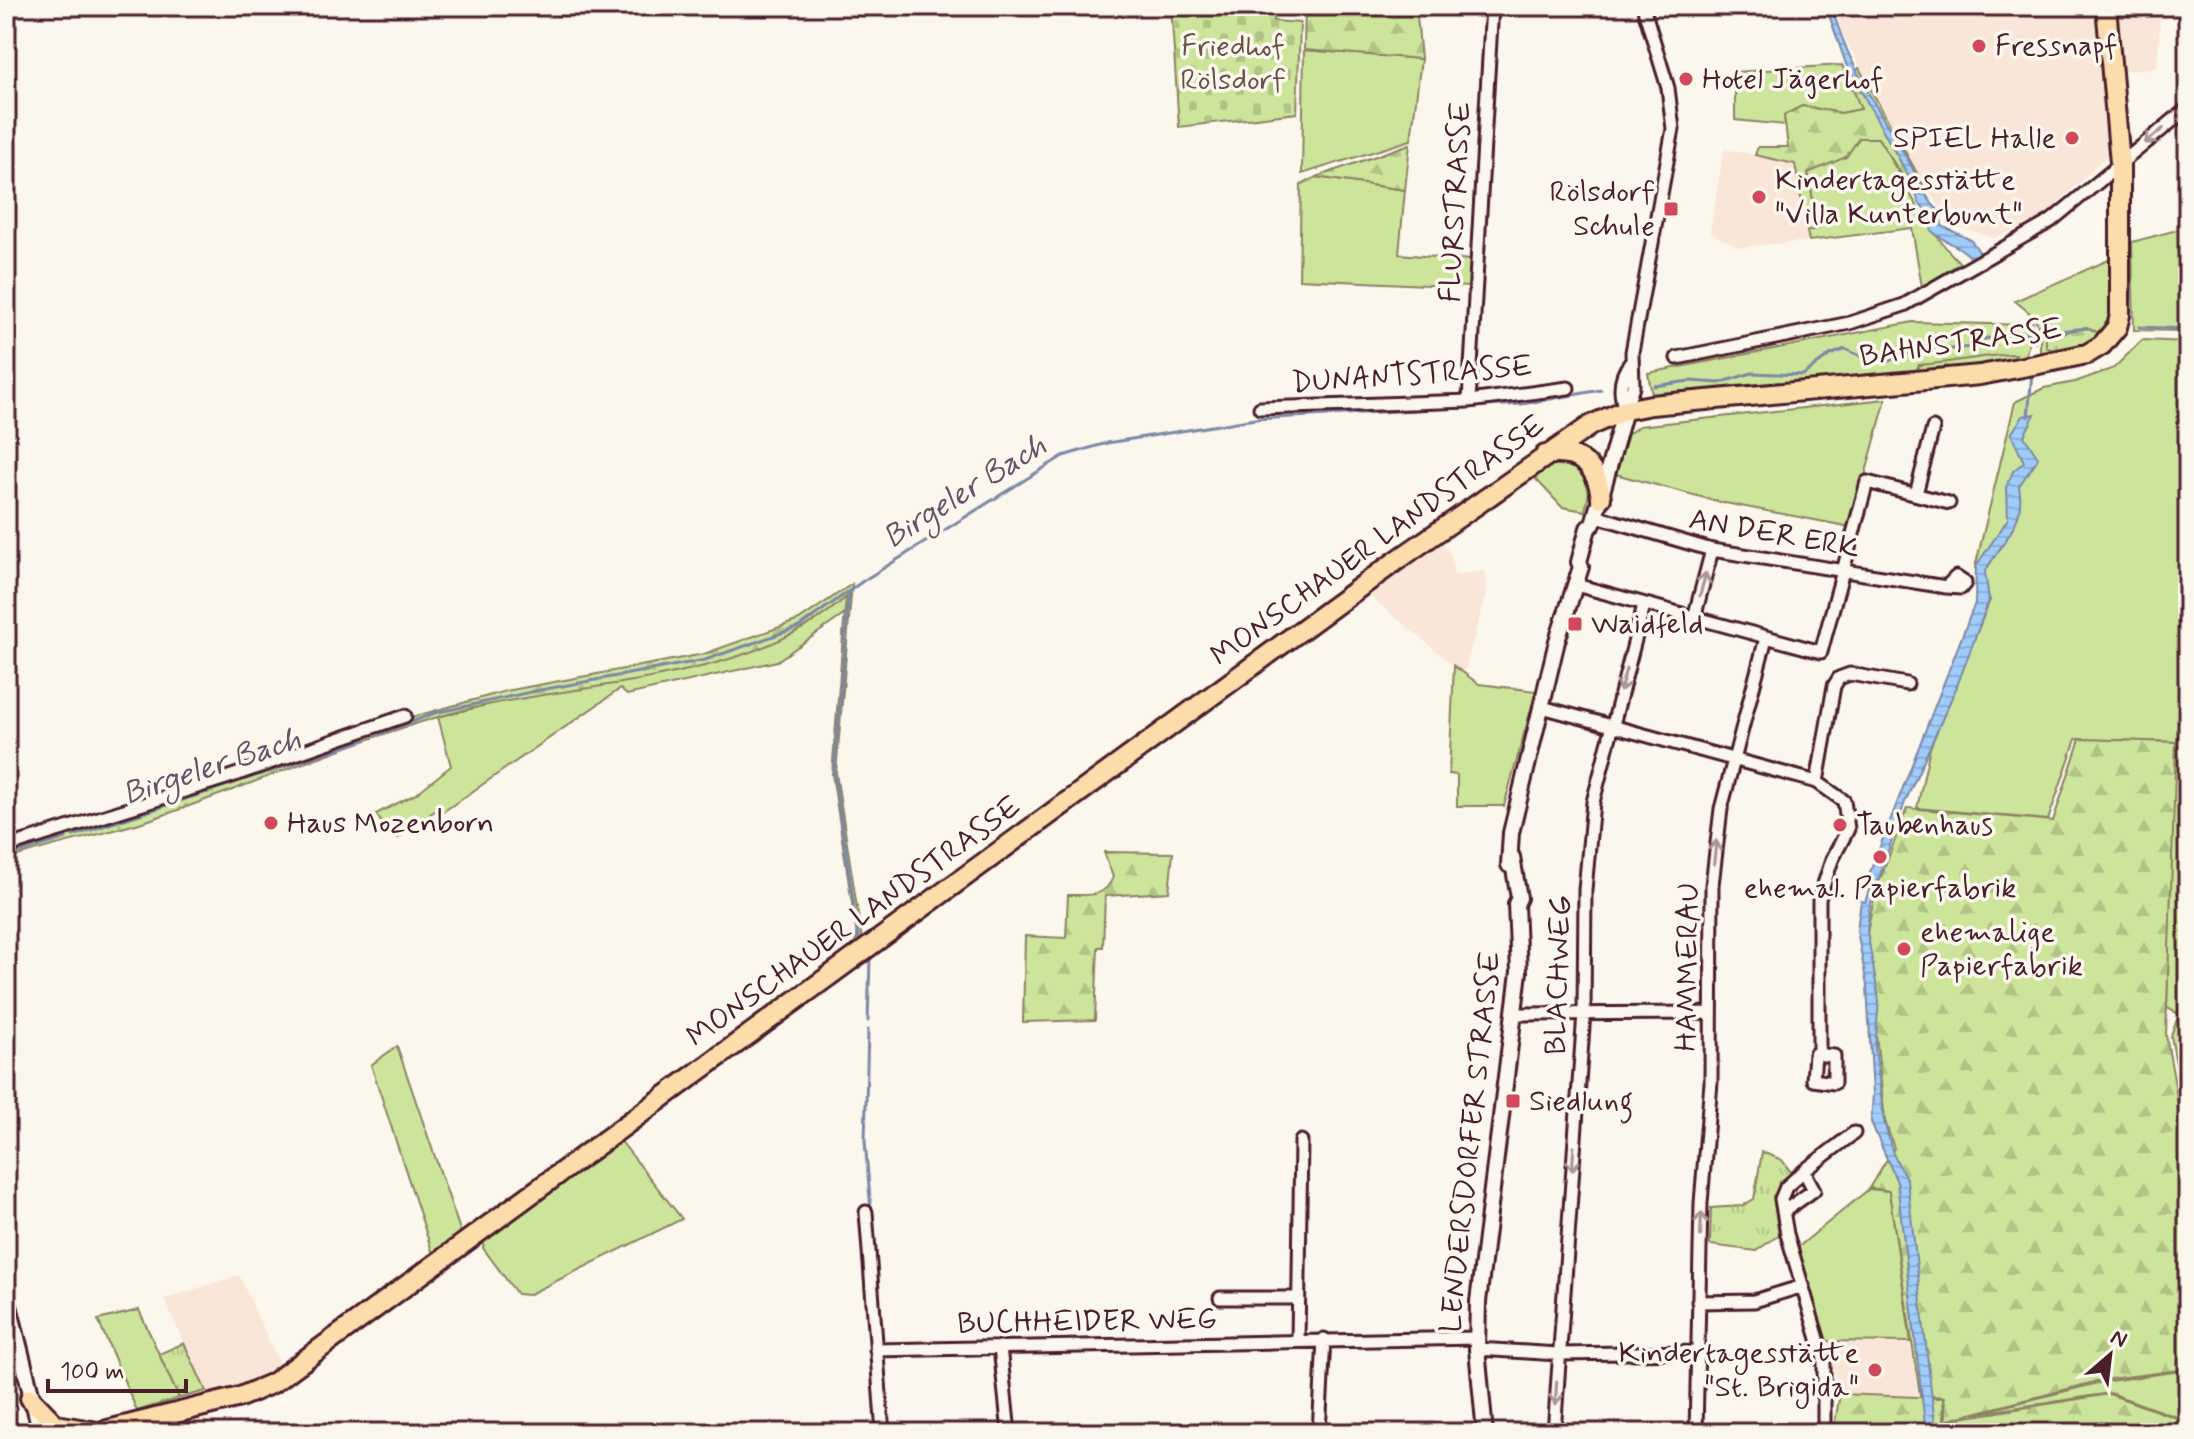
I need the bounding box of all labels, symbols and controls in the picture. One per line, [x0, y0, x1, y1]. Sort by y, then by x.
park label: Friedhof Rölsdorf [1180, 27, 1286, 100]
place label: Fressnapf [1995, 27, 2117, 66]
marker: Fressnapf [1970, 37, 1988, 55]
place label: Hotel Jägerhof [1702, 60, 1883, 99]
marker: Hotel Jägerhof [1677, 70, 1695, 88]
street label: FLURSTRASSE [1431, 100, 1481, 304]
place label: SPIEL Halle [1893, 119, 2056, 158]
one-way arrow [2144, 127, 2165, 144]
marker: SPIEL Halle [2063, 129, 2081, 147]
place label: Kindertagesstätte "Villa Kunterbunt" [1775, 161, 2023, 234]
place label: Rölsdorf Schule [1550, 173, 1655, 246]
marker: Kindertagesstätte "Villa Kunterbunt" [1750, 188, 1768, 206]
marker: Rölsdorf Schule [1662, 200, 1680, 218]
street label: BAHNSTRASSE [1857, 309, 2065, 377]
street label: DUNANTSTRASSE [1290, 347, 1534, 403]
street label: MONSCHAUER LANDSTRASSE [1203, 406, 1553, 676]
water label: Birgeler Bach [875, 425, 1056, 561]
street label: AN DER ERK [1686, 500, 1862, 568]
one-way arrow [1697, 572, 1712, 598]
place label: Waidfeld [1591, 605, 1703, 644]
marker: Waidfeld [1566, 615, 1584, 633]
one-way arrow [1615, 666, 1630, 692]
water label: Birgeler Bach [118, 718, 307, 818]
street label: MONSCHAUER LANDSTRASSE [679, 787, 1029, 1057]
place label: Haus Mozenborn [287, 804, 494, 843]
place label: Taubenhaus [1856, 806, 1993, 845]
marker: Haus Mozenborn [262, 814, 280, 832]
marker: Taubenhaus [1831, 816, 1849, 834]
one-way arrow [1708, 839, 1723, 866]
marker: ehemal. Papierfabrik [1871, 848, 1889, 866]
place label: ehemal. Papierfabrik [1744, 869, 2016, 908]
street label: HAMMERAU [1667, 882, 1709, 1052]
street label: BLACHWEG [1537, 894, 1581, 1056]
place label: ehemalige Papierfabrik [1920, 913, 2083, 986]
marker: ehemalige Papierfabrik [1895, 940, 1913, 958]
street label: LENDERSDORFER STRASSE [1432, 949, 1510, 1335]
place label: Siedlung [1529, 1082, 1633, 1124]
marker: Siedlung [1504, 1092, 1522, 1110]
one-way arrow [1565, 1145, 1580, 1172]
one-way arrow [1693, 1211, 1708, 1238]
street label: BUCHHEIDER WEG [957, 1300, 1217, 1344]
north arrow [2070, 1315, 2150, 1395]
text: N [2105, 1323, 2131, 1355]
place label: Kindertagesstätte "St. Brigida" [1619, 1334, 1859, 1409]
scale bar [48, 1343, 186, 1393]
text: 100 m [60, 1357, 124, 1388]
marker: Kindertagesstätte "St. Brigida" [1866, 1361, 1884, 1379]
one-way arrow [1548, 1379, 1563, 1406]

